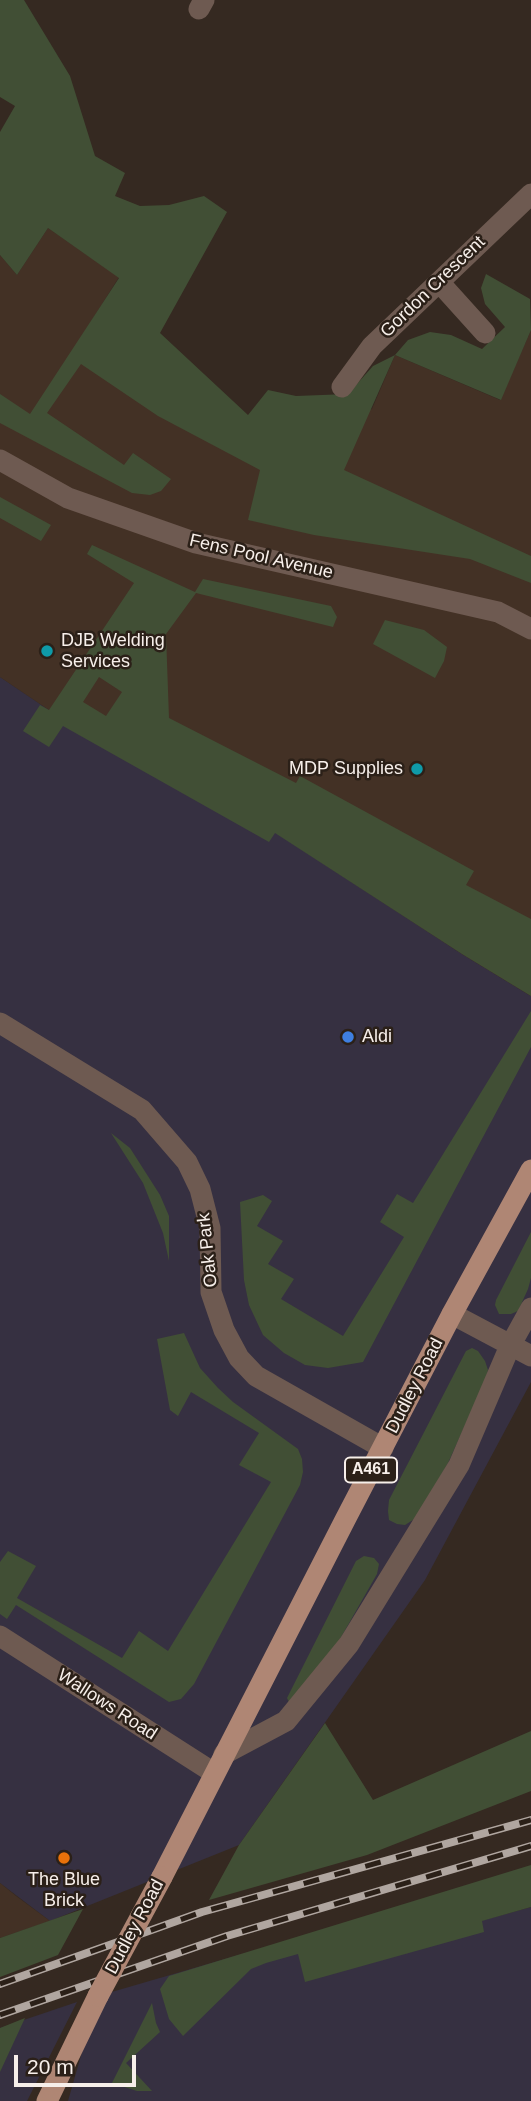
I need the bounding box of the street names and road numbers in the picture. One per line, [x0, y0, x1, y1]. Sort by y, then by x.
street label: Gordon Crescent [376, 232, 490, 342]
street label: Fens Pool Avenue [187, 530, 335, 584]
street label: Oak Park [193, 1212, 223, 1288]
street label: Dudley Road [382, 1335, 448, 1437]
road number: A461 [345, 1458, 397, 1482]
street label: Wallows Road [53, 1665, 161, 1745]
street label: Dudley Road [101, 1876, 169, 1978]

